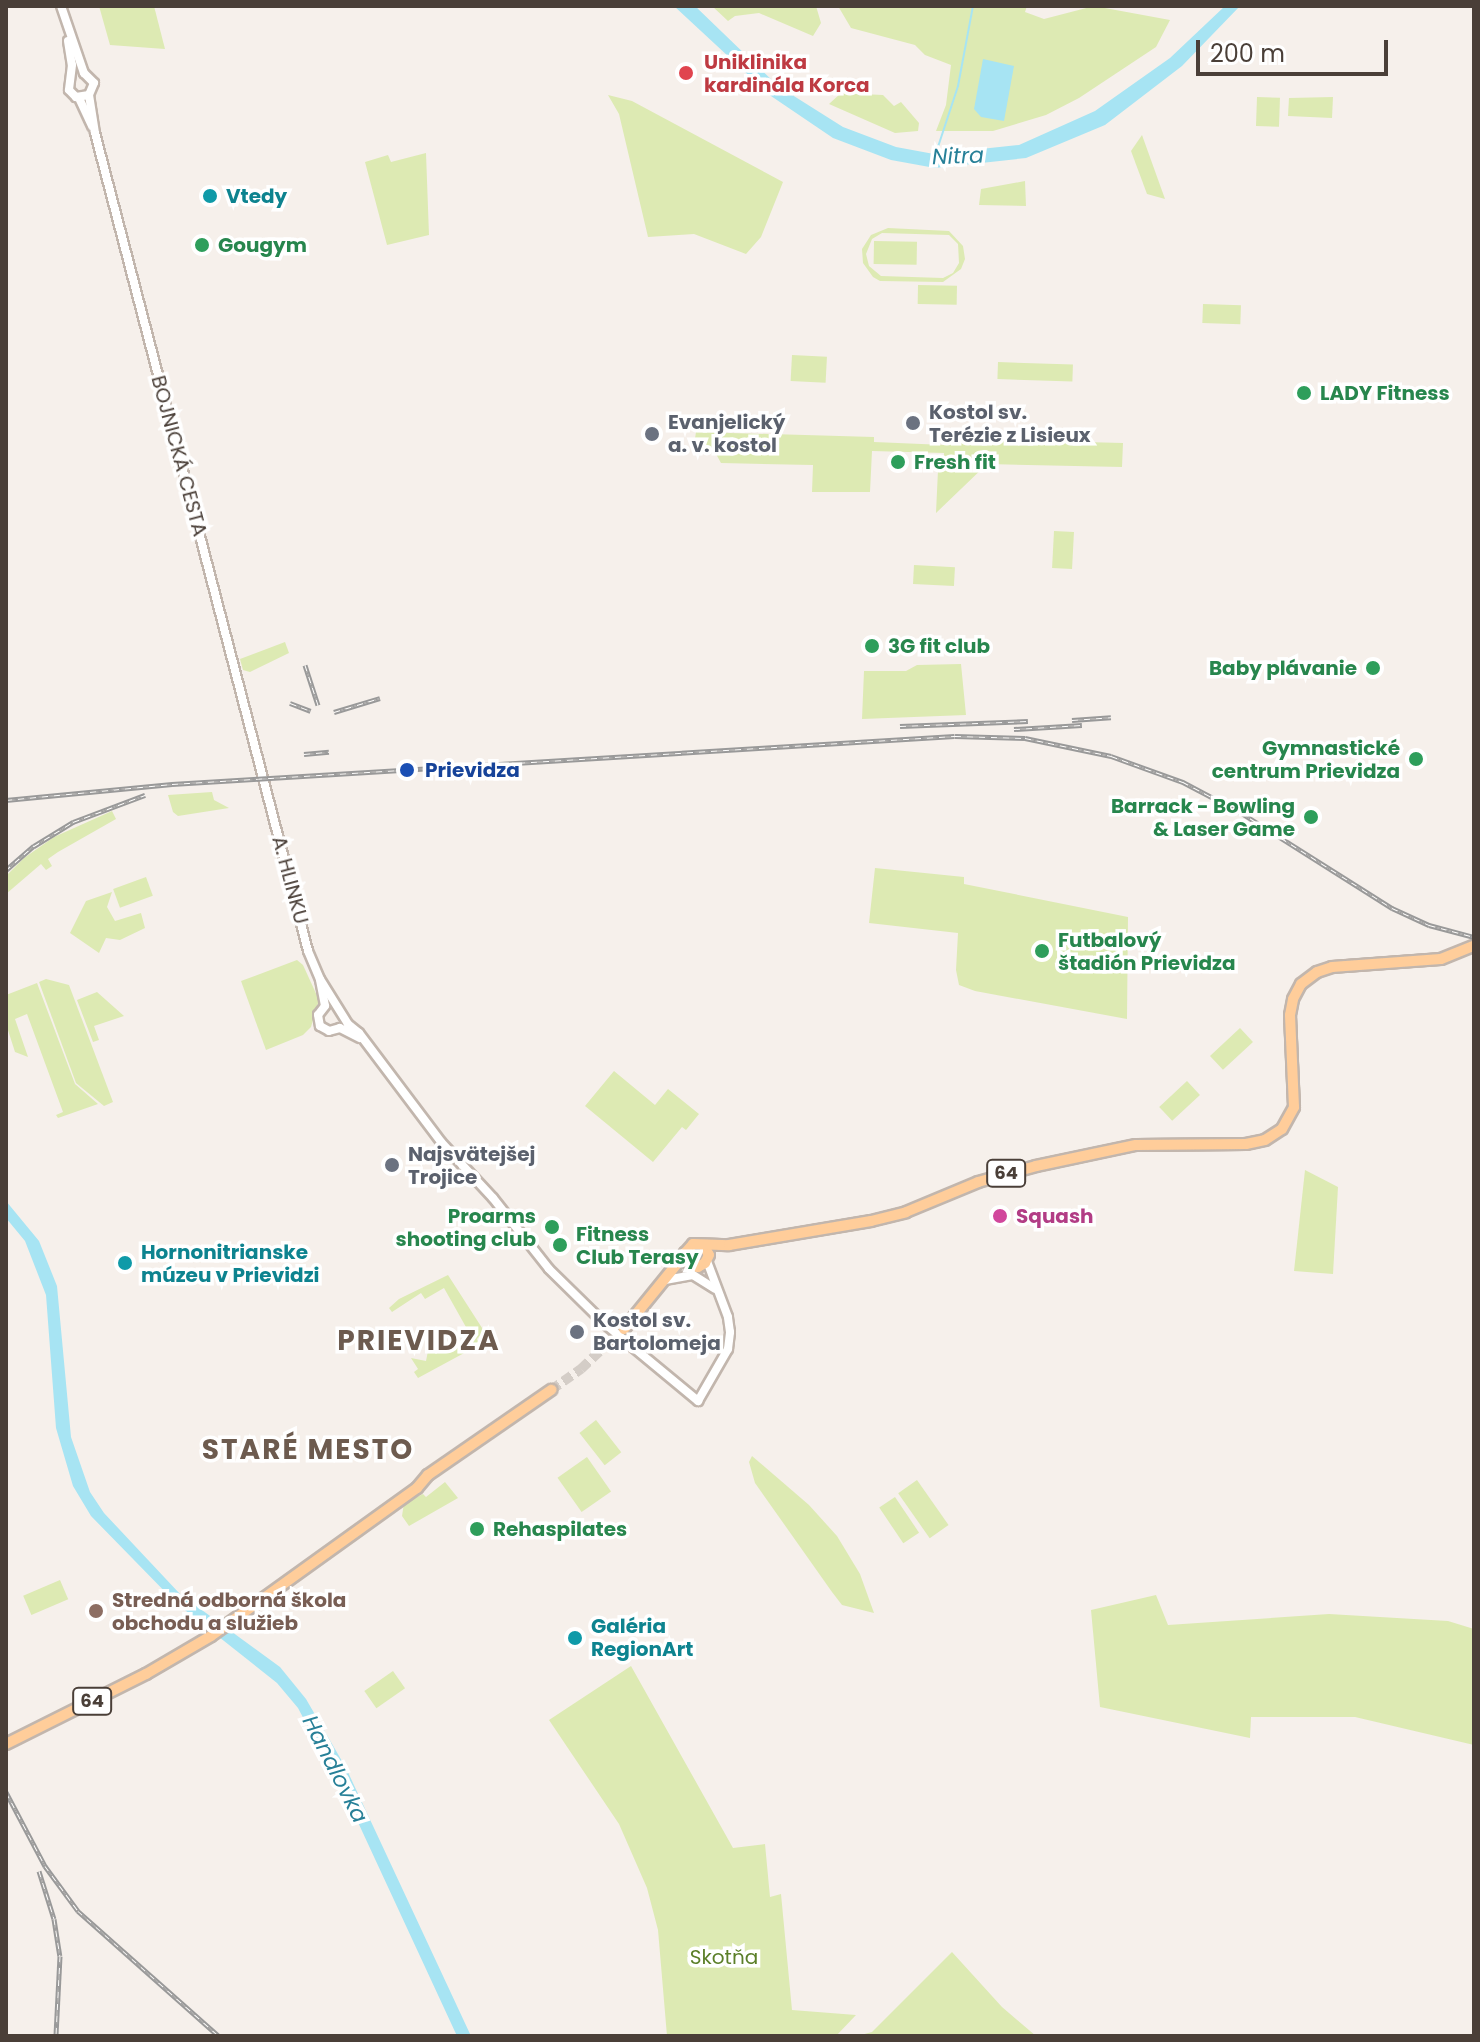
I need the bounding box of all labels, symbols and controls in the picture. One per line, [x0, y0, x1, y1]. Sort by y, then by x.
scale bar [1200, 24, 1392, 74]
text: 200 m [1210, 37, 1285, 70]
place label: Uniklinika kardinála Korca [704, 50, 870, 97]
marker: Uniklinika kardinála Korca [675, 62, 697, 84]
water label: Nitra [932, 142, 984, 170]
place label: Vtedy [226, 184, 287, 208]
marker: Vtedy [201, 187, 219, 205]
place label: Gougym [218, 233, 307, 257]
marker: Gougym [193, 236, 211, 254]
street label: BOJNICKÁ CESTA [146, 373, 212, 539]
place label: LADY Fitness [1320, 381, 1450, 405]
marker: LADY Fitness [1295, 384, 1313, 402]
place label: Kostol sv. Terézie z Lisieux [929, 400, 1091, 447]
place label: Evanjelický a. v. kostol [668, 410, 785, 457]
marker: Kostol sv. Terézie z Lisieux [904, 414, 922, 432]
marker: Evanjelický a. v. kostol [643, 425, 661, 443]
place label: Fresh fit [914, 450, 996, 474]
marker: Fresh fit [889, 453, 907, 471]
place label: 3G fit club [888, 634, 990, 658]
marker: 3G fit club [863, 637, 881, 655]
place label: Baby plávanie [1209, 656, 1357, 680]
marker: Baby plávanie [1364, 659, 1382, 677]
place label: Gymnastické centrum Prievidza [1212, 736, 1400, 783]
marker: Gymnastické centrum Prievidza [1407, 750, 1425, 768]
place label: Prievidza [425, 758, 520, 782]
marker: Prievidza [396, 759, 418, 781]
place label: Barrack - Bowling & Laser Game [1111, 794, 1295, 841]
marker: Barrack - Bowling & Laser Game [1302, 808, 1320, 826]
street label: A. HLINKU [267, 833, 313, 927]
place label: Futbalový štadión Prievidza [1058, 928, 1236, 975]
marker: Futbalový štadión Prievidza [1033, 942, 1051, 960]
place label: Najsvätejšej Trojice [408, 1142, 535, 1189]
marker: Najsvätejšej Trojice [383, 1156, 401, 1174]
road number: 64 [986, 1159, 1026, 1187]
place label: Proarms shooting club [396, 1204, 536, 1251]
place label: Squash [1016, 1204, 1094, 1228]
marker: Squash [991, 1207, 1009, 1225]
marker: Proarms shooting club [543, 1218, 561, 1236]
place label: Fitness Club Terasy [576, 1222, 699, 1269]
marker: Fitness Club Terasy [551, 1236, 569, 1254]
place label: Hornonitrianske múzeu v Prievidzi [141, 1240, 319, 1287]
marker: Hornonitrianske múzeu v Prievidzi [116, 1254, 134, 1272]
place label: Kostol sv. Bartolomeja [593, 1308, 721, 1355]
marker: Kostol sv. Bartolomeja [568, 1323, 586, 1341]
district label: PRIEVIDZA [337, 1324, 501, 1358]
district label: STARÉ MESTO [202, 1433, 414, 1467]
place label: Rehaspilates [493, 1517, 627, 1541]
marker: Rehaspilates [468, 1520, 486, 1538]
place label: Stredná odborná škola obchodu a služieb [112, 1588, 346, 1635]
marker: Stredná odborná škola obchodu a služieb [87, 1602, 105, 1620]
place label: Galéria RegionArt [591, 1614, 693, 1661]
marker: Galéria RegionArt [566, 1629, 584, 1647]
road number: 64 [72, 1687, 112, 1715]
water label: Handlovka [297, 1711, 373, 1827]
park label: Skotňa [690, 1945, 758, 1969]

